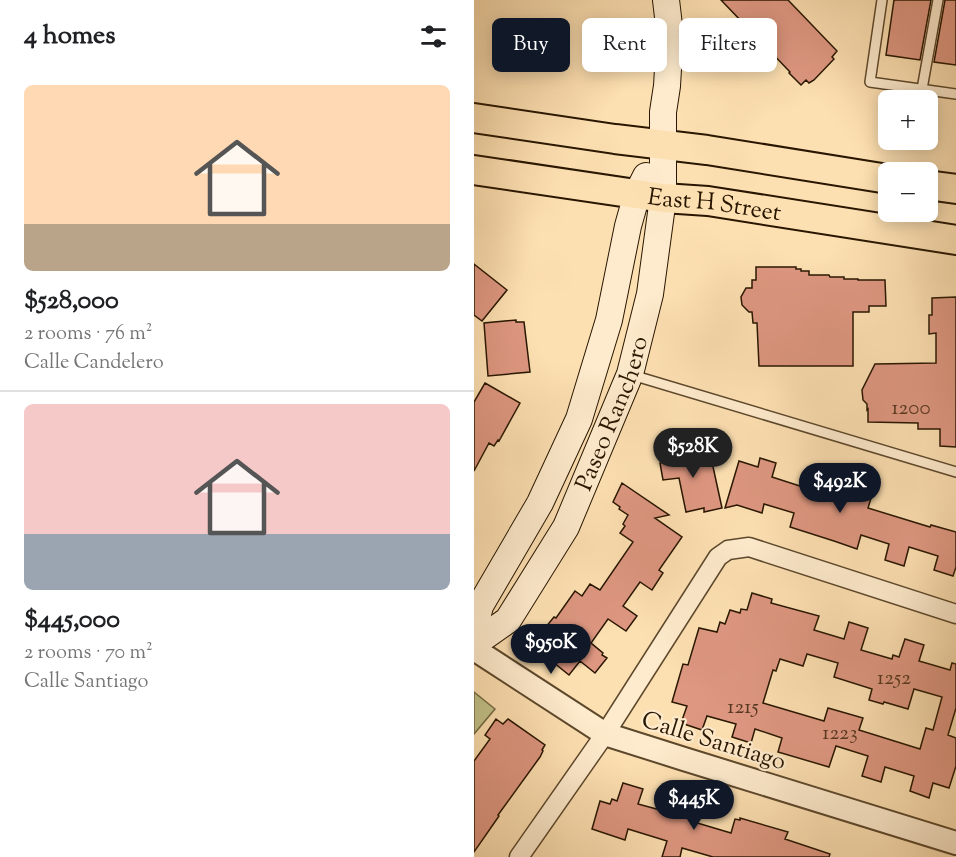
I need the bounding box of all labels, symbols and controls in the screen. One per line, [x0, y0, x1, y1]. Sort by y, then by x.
text: 4 homes [24, 18, 115, 55]
chip: Buy [492, 18, 570, 72]
chip: Rent [582, 18, 667, 72]
chip: Filters [679, 18, 777, 72]
icon: filters [417, 20, 450, 53]
map controls [878, 90, 938, 222]
button: + [878, 90, 938, 150]
icon: home [183, 124, 291, 232]
button: − [878, 162, 938, 222]
street label: East H Street [645, 181, 784, 231]
text: $528,000 [24, 283, 119, 320]
text: 2 rooms · 76 m² [24, 320, 152, 349]
street label: Paseo Ranchero [568, 333, 658, 496]
text: Calle Candelero [24, 349, 164, 378]
house number: 1200 [891, 394, 931, 424]
pin: $528K [651, 428, 735, 479]
text: $528K [667, 433, 719, 462]
icon: home [183, 443, 291, 551]
pin: $492K [798, 463, 882, 514]
text: $492K [813, 468, 867, 497]
text: $445,000 [24, 602, 120, 639]
pin: $950K [509, 624, 593, 675]
text: $950K [525, 629, 577, 658]
text: 2 rooms · 70 m² [24, 639, 153, 668]
house number: 1252 [877, 664, 911, 694]
text: Calle Santiago [24, 668, 148, 697]
house number: 1215 [727, 693, 759, 723]
street label: Calle Santiago [637, 704, 790, 780]
house number: 1223 [822, 719, 858, 749]
pin: $445K [652, 780, 736, 831]
text: $445K [668, 785, 720, 814]

